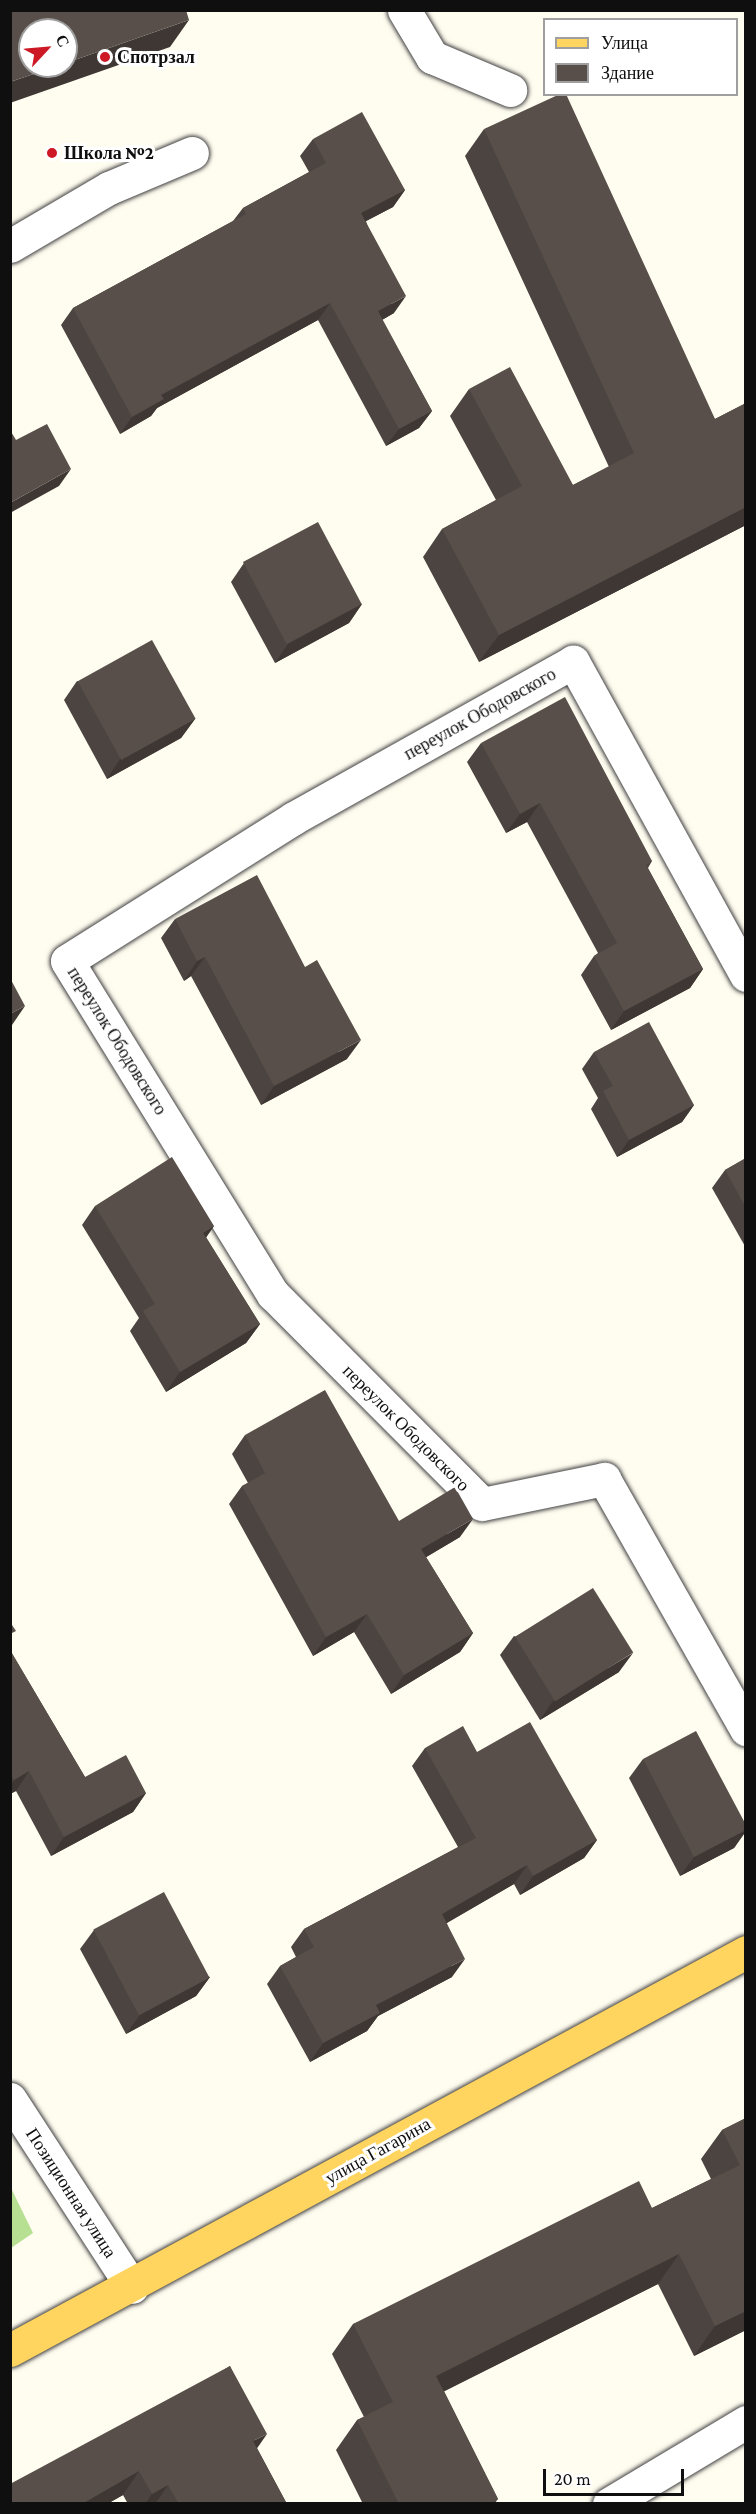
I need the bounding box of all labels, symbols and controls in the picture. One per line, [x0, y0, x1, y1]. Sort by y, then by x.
north arrow [18, 18, 78, 78]
legend [543, 18, 738, 96]
text: С [53, 32, 73, 50]
text: Улица [601, 33, 648, 53]
place label: Спотрзал [117, 46, 195, 68]
marker: Спотрзал [98, 50, 112, 64]
text: Здание [601, 63, 654, 83]
place label: Школа №2 [64, 142, 154, 164]
marker: Школа №2 [45, 146, 59, 160]
street label: переулок Ободовского [400, 663, 560, 765]
street label: переулок Ободовского [63, 963, 171, 1119]
street label: переулок Ободовского [338, 1360, 474, 1496]
street label: улица Гагарина [321, 2113, 435, 2189]
street label: Позиционная улица [21, 2124, 121, 2262]
scale bar [546, 2457, 687, 2495]
text: 20 m [554, 2469, 591, 2489]

